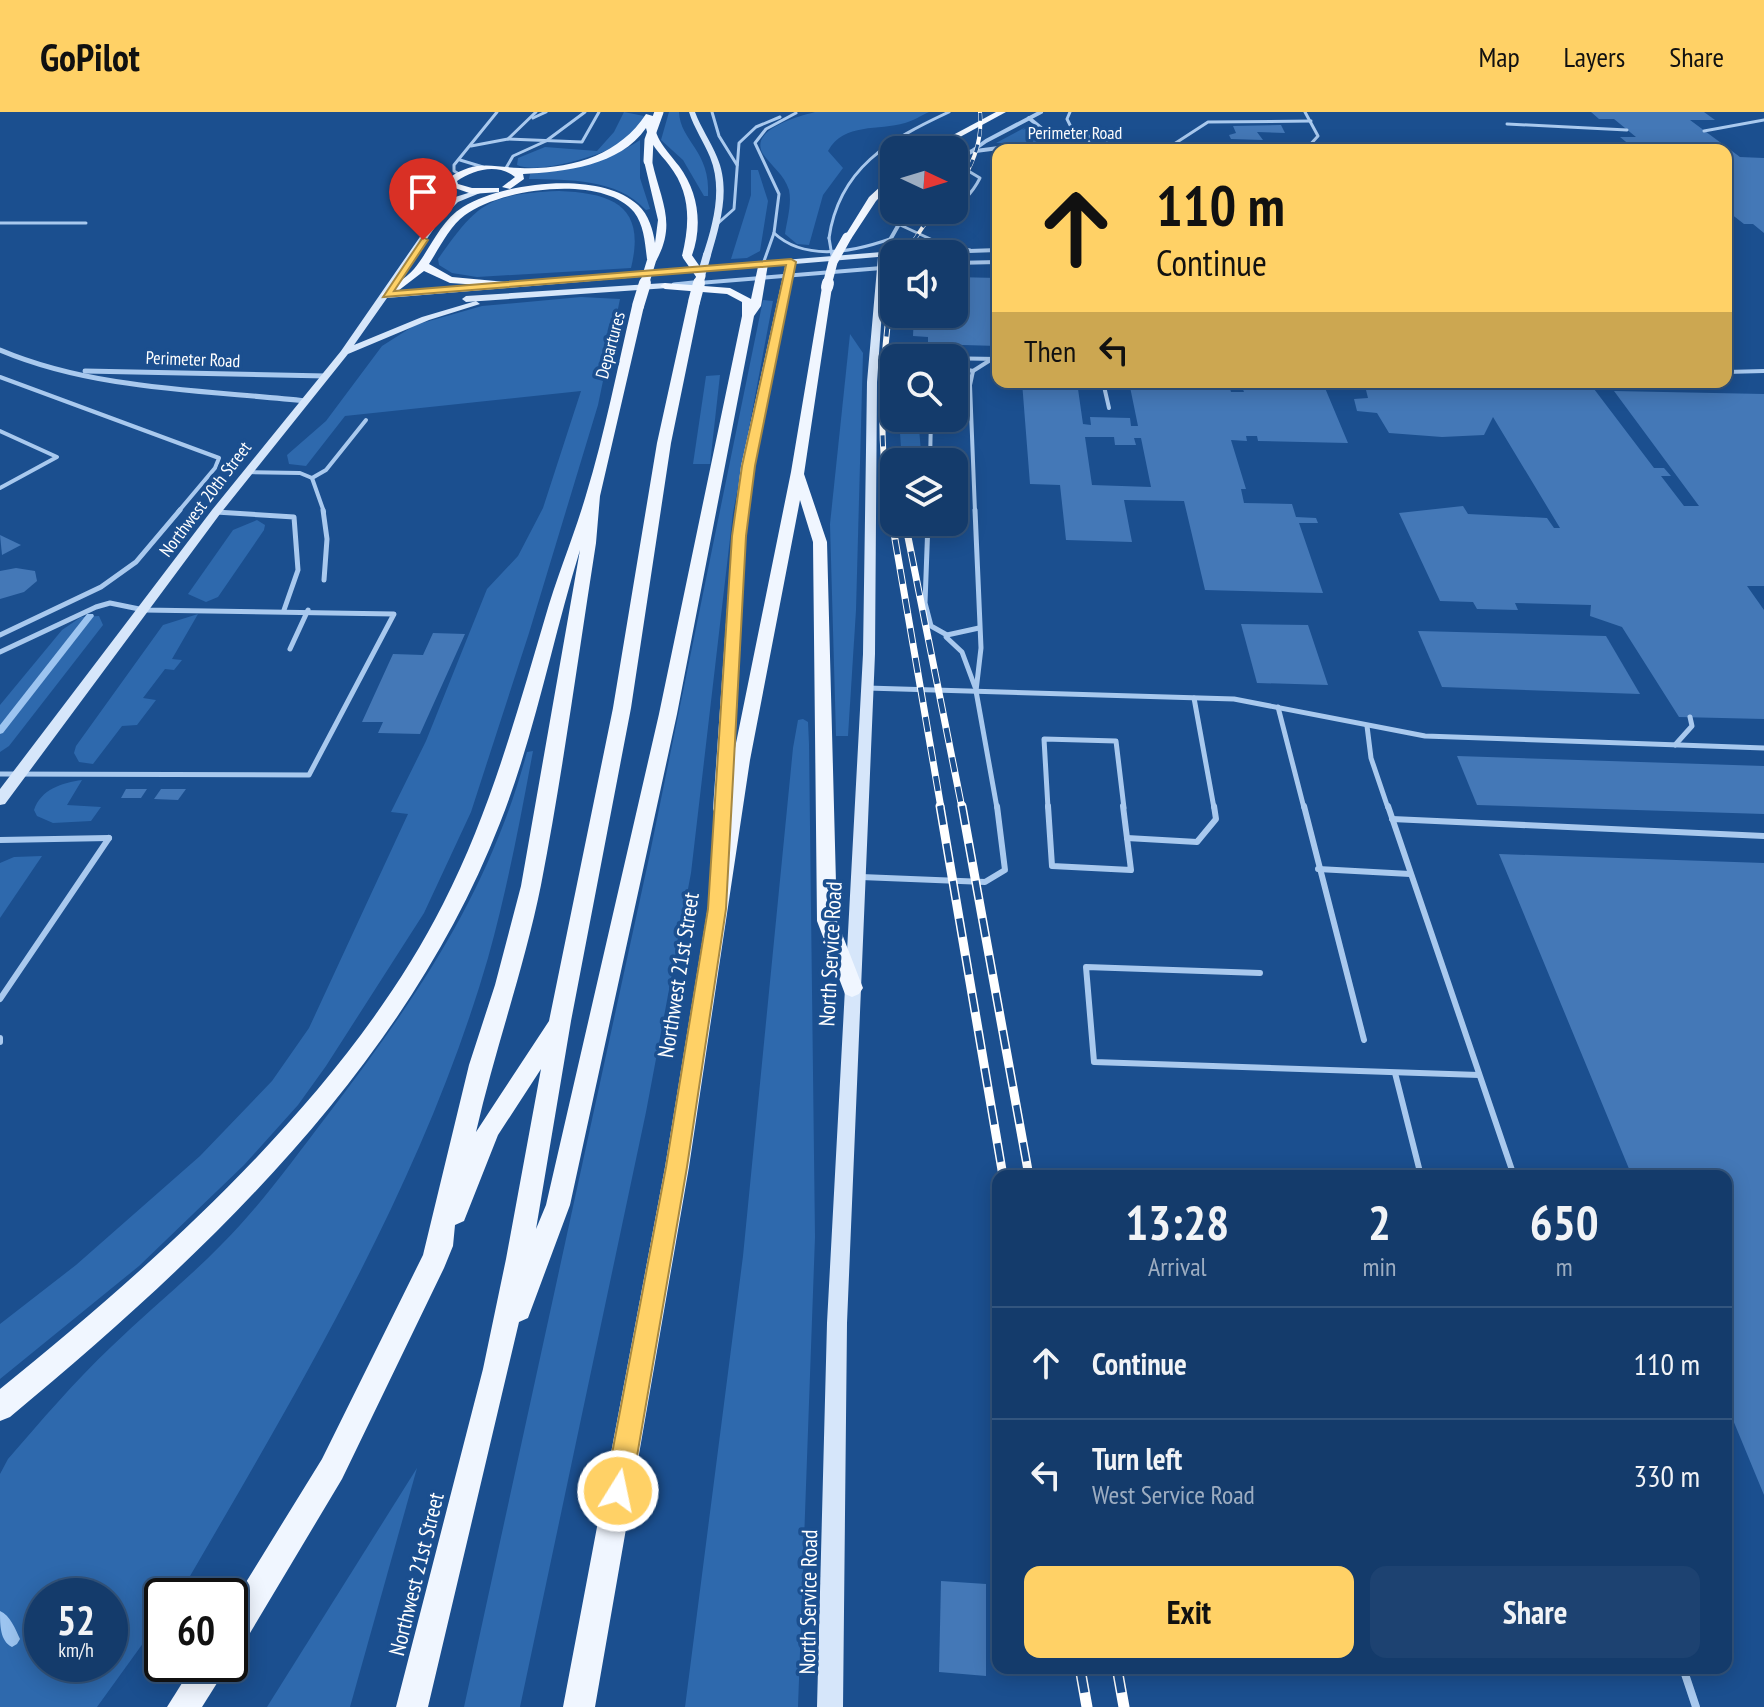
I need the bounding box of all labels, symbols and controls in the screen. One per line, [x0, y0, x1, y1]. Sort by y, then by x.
text: GoPilot [40, 32, 140, 81]
text: Map [1478, 38, 1520, 75]
text: Layers [1564, 38, 1625, 75]
text: Share [1669, 38, 1724, 75]
street label: Perimeter Road [1028, 121, 1122, 144]
north arrow [880, 136, 968, 224]
map controls [880, 136, 968, 536]
pin [389, 158, 457, 240]
text: 110 m [1156, 169, 1285, 241]
icon: arrive [401, 170, 445, 214]
icon: ahead [1024, 176, 1128, 280]
text: Continue [1156, 239, 1267, 286]
button: sound [880, 240, 968, 328]
street label: Departures [590, 309, 630, 381]
icon: left [1092, 328, 1136, 372]
text: Then [1024, 331, 1076, 370]
button: search [880, 344, 968, 432]
street label: Perimeter Road [145, 346, 241, 372]
street label: Northwest 20th Street [154, 437, 256, 561]
button: layers [880, 448, 968, 536]
street label: North Service Road [812, 881, 848, 1027]
street label: Northwest 21st Street [651, 890, 705, 1060]
text: 13:28 [1125, 1191, 1229, 1253]
text: 2 [1368, 1191, 1391, 1253]
text: 650 [1530, 1191, 1599, 1253]
text: Arrival [1148, 1250, 1207, 1283]
text: min [1362, 1250, 1396, 1283]
text: m [1556, 1250, 1573, 1283]
icon: ahead [1024, 1341, 1068, 1385]
text: Continue [1092, 1344, 1187, 1383]
text: 110 m [1634, 1344, 1700, 1383]
text: Turn left [1092, 1439, 1182, 1478]
position arrow [576, 1449, 660, 1533]
icon: left [1024, 1453, 1068, 1497]
text: 330 m [1634, 1456, 1700, 1495]
text: West Service Road [1092, 1478, 1255, 1511]
street label: Northwest 21st Street [382, 1490, 450, 1658]
street label: North Service Road [793, 1529, 823, 1675]
button: Exit [1024, 1566, 1354, 1658]
button: Share [1370, 1566, 1700, 1658]
speed limit sign: 60 [144, 1578, 248, 1682]
text: 52 [57, 1594, 95, 1646]
text: km/h [58, 1637, 94, 1663]

